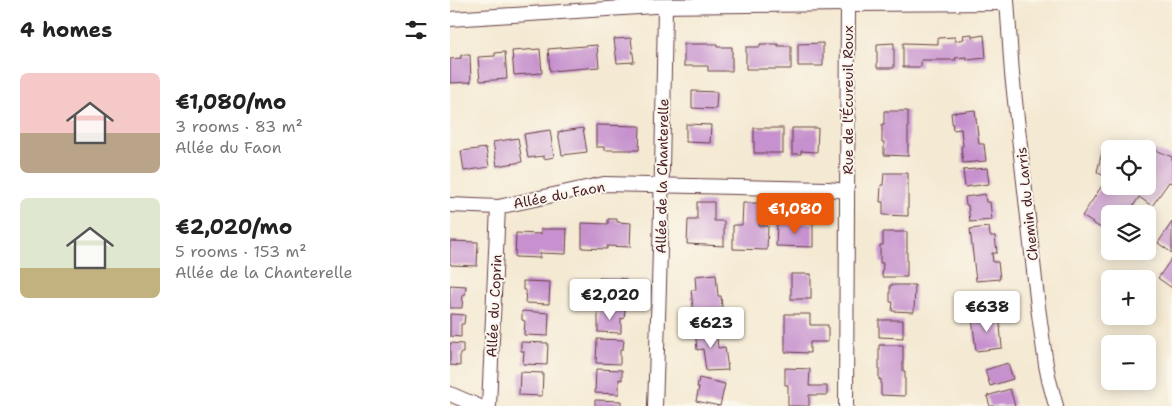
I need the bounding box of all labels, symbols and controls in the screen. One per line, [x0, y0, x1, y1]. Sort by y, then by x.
text: 4 homes [20, 16, 112, 44]
icon: filters [402, 16, 430, 44]
street label: Rue de l'Écureuil Roux [839, 26, 857, 174]
text: €1,080/mo [175, 88, 287, 116]
icon: home [60, 93, 120, 153]
street label: Allée de la Chanterelle [652, 98, 672, 254]
text: 3 rooms · 83 m² [175, 116, 303, 137]
text: Allée du Faon [175, 137, 282, 158]
map controls [1101, 140, 1156, 390]
button: locate [1101, 140, 1156, 195]
street label: Chemin du Larris [1012, 146, 1042, 262]
street label: Allée du Faon [512, 177, 607, 213]
pin: €1,080 [754, 192, 836, 235]
text: €1,080 [768, 198, 822, 219]
button: layers [1101, 205, 1156, 260]
text: €2,020/mo [175, 213, 292, 241]
icon: home [60, 218, 120, 278]
text: 5 rooms · 153 m² [175, 241, 307, 262]
street label: Allée du Coprin [482, 253, 506, 358]
text: Allée de la Chanterelle [175, 262, 352, 283]
button: + [1101, 270, 1156, 325]
pin: €2,020 [569, 278, 651, 321]
text: €2,020 [581, 284, 639, 305]
pin: €638 [957, 290, 1017, 333]
text: €638 [965, 296, 1009, 317]
pin: €623 [681, 306, 741, 349]
text: €623 [689, 312, 733, 333]
button: − [1101, 335, 1156, 390]

